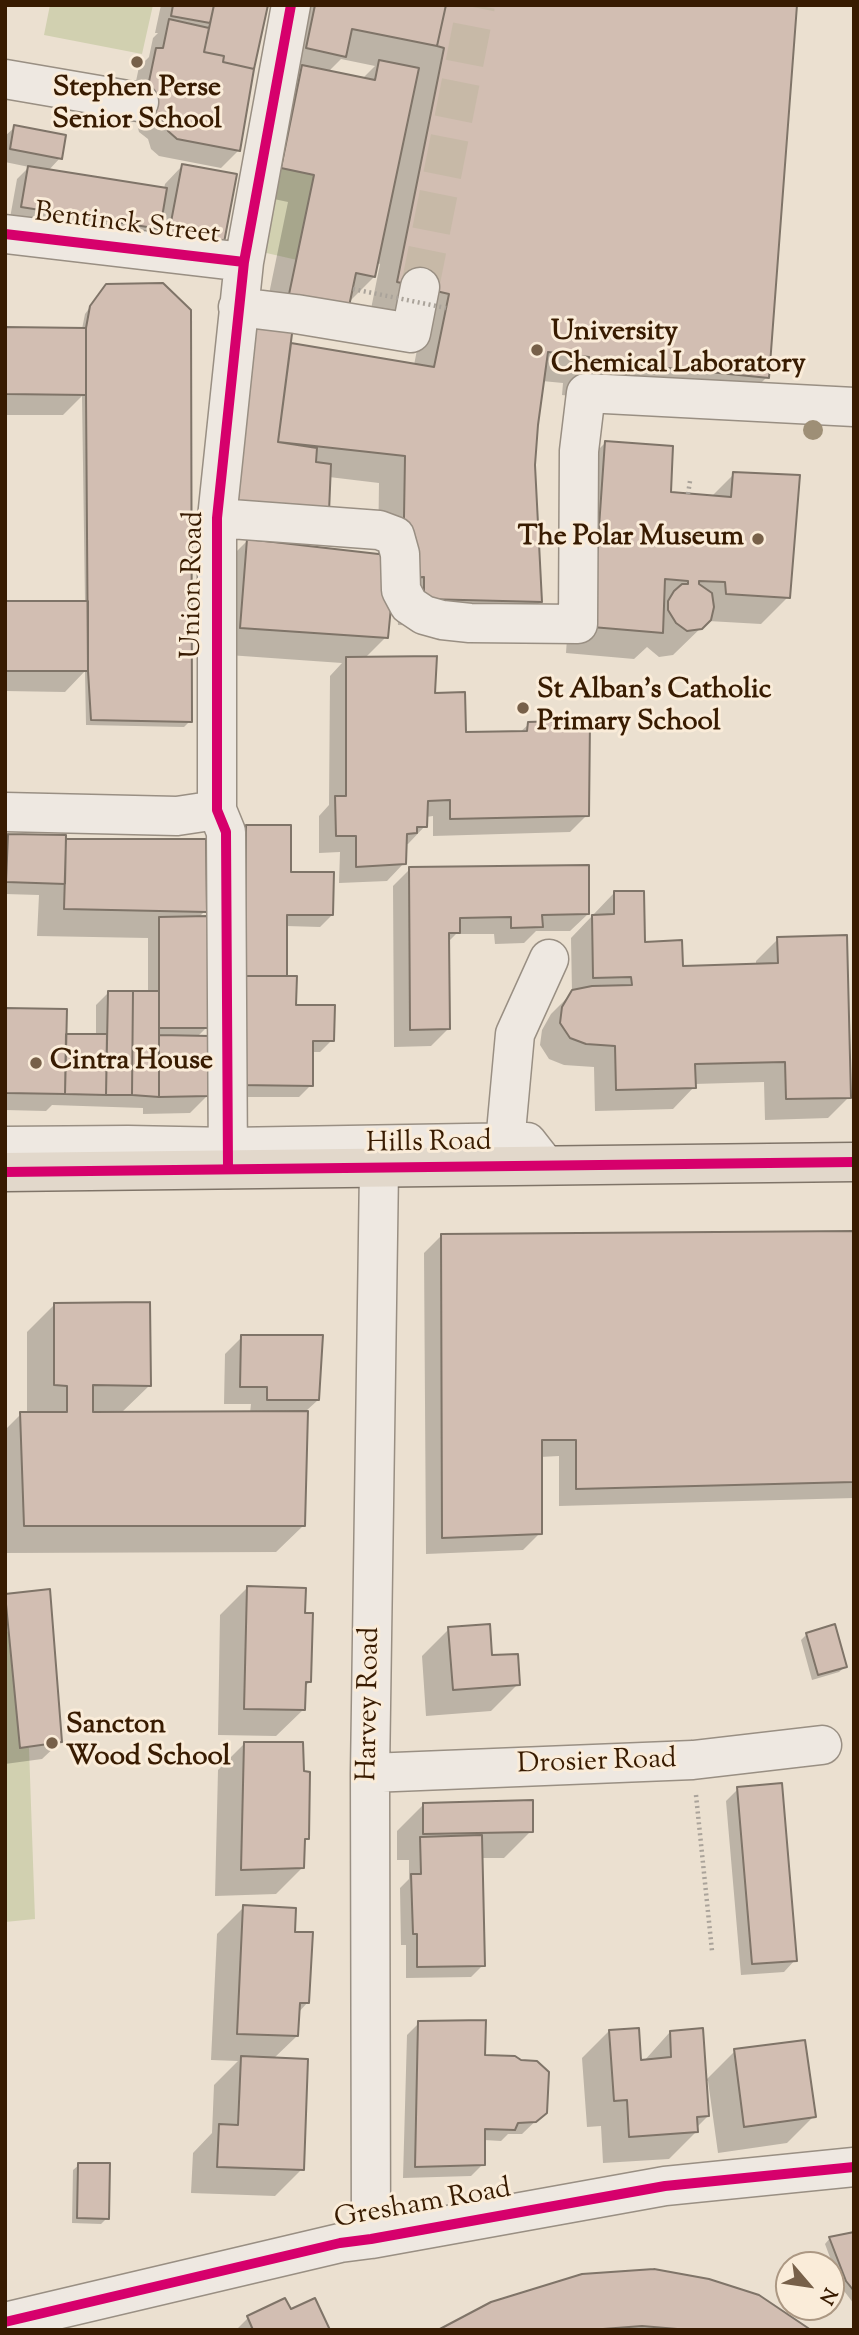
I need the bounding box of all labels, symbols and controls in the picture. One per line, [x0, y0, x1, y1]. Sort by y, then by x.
marker: Stephen Perse Senior School [129, 54, 145, 70]
place label: Stephen Perse Senior School [52, 73, 222, 139]
street label: Bentinck Street [32, 198, 222, 254]
place label: University Chemical Laboratory [551, 317, 806, 383]
marker: University Chemical Laboratory [529, 342, 545, 358]
street label: Union Road [177, 511, 213, 659]
place label: The Polar Museum [518, 522, 744, 556]
marker: The Polar Museum [750, 531, 766, 547]
place label: St Alban's Catholic Primary School [537, 675, 771, 741]
marker: St Alban's Catholic Primary School [515, 700, 531, 716]
place label: Cintra House [50, 1046, 213, 1080]
marker: Cintra House [28, 1055, 44, 1071]
street label: Hills Road [366, 1127, 492, 1163]
street label: Harvey Road [353, 1626, 389, 1782]
place label: Sancton Wood School [66, 1710, 230, 1776]
marker: Sancton Wood School [44, 1735, 60, 1751]
street label: Drosier Road [517, 1744, 677, 1784]
street label: Gresham Road [332, 2174, 514, 2238]
north arrow [775, 2251, 845, 2321]
text: N [812, 2282, 843, 2309]

